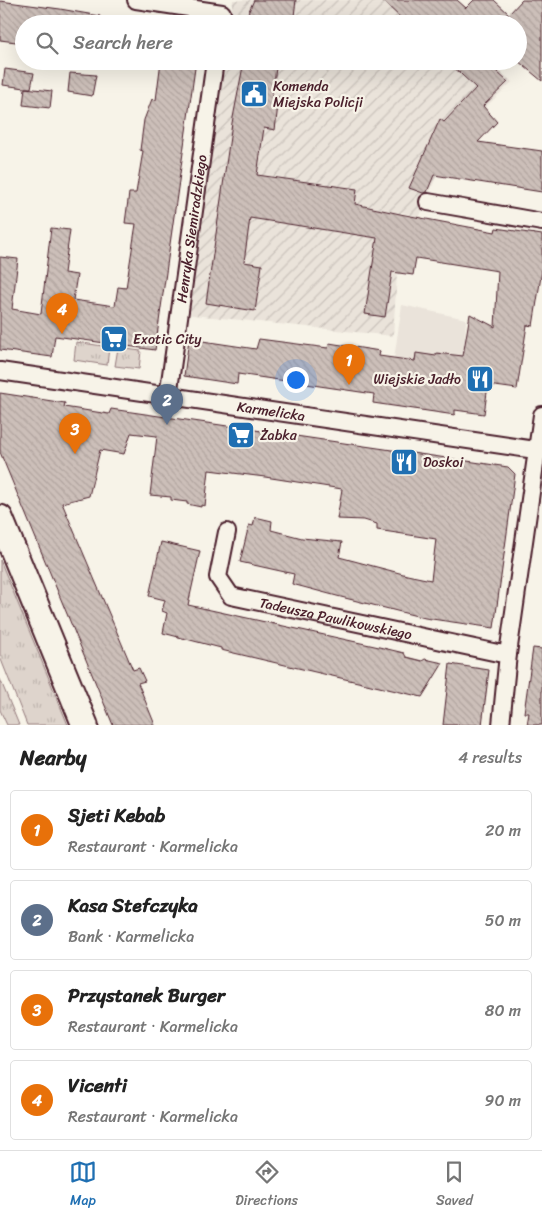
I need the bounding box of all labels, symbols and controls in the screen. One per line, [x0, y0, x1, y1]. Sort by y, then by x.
search box [15, 15, 527, 70]
text: Search here [73, 26, 173, 59]
icon: search [33, 29, 61, 57]
place label: Komenda Miejska Policji [273, 74, 364, 115]
public building icon: Komenda Miejska Policji [239, 79, 269, 109]
street label: Henryka Siemiradzkiego [169, 153, 214, 304]
pin: 4 [46, 293, 78, 334]
supermarket icon: Exotic City [99, 324, 129, 354]
place label: Exotic City [133, 327, 202, 352]
pin: 1 [333, 344, 365, 385]
restaurant icon: Wiejskie Jadło [465, 364, 495, 394]
your location [283, 367, 309, 393]
place label: Wiejskie Jadło [374, 367, 461, 392]
pin: 2 [151, 384, 183, 425]
street label: Karmelicka [235, 394, 307, 428]
pin: 3 [59, 413, 91, 454]
supermarket icon: Żabka [226, 420, 256, 450]
place label: Żabka [260, 423, 298, 448]
restaurant icon: Doskoi [389, 447, 419, 477]
place label: Doskoi [423, 450, 464, 475]
street label: Tadeusza Pawlikowskiego [257, 590, 414, 647]
text: Nearby [20, 739, 86, 777]
text: 4 results [458, 743, 522, 772]
text: Sjeti Kebab [68, 799, 165, 832]
text: 1 [34, 816, 40, 845]
text: 20 m [485, 816, 521, 845]
text: Restaurant · Karmelicka [68, 832, 238, 861]
text: Kasa Stefczyka [68, 889, 198, 922]
text: 2 [32, 906, 42, 935]
text: 50 m [485, 906, 521, 935]
text: Bank · Karmelicka [68, 922, 194, 951]
text: Przystanek Burger [68, 979, 225, 1012]
text: 3 [33, 996, 41, 1025]
text: 80 m [485, 996, 521, 1025]
text: Restaurant · Karmelicka [68, 1012, 238, 1041]
text: Vicenti [68, 1069, 127, 1102]
text: 4 [32, 1086, 42, 1115]
text: 90 m [485, 1086, 521, 1115]
text: Restaurant · Karmelicka [68, 1102, 238, 1131]
tab: Map [69, 1158, 97, 1213]
tab: Directions [235, 1158, 298, 1213]
tab: Saved [436, 1158, 473, 1213]

